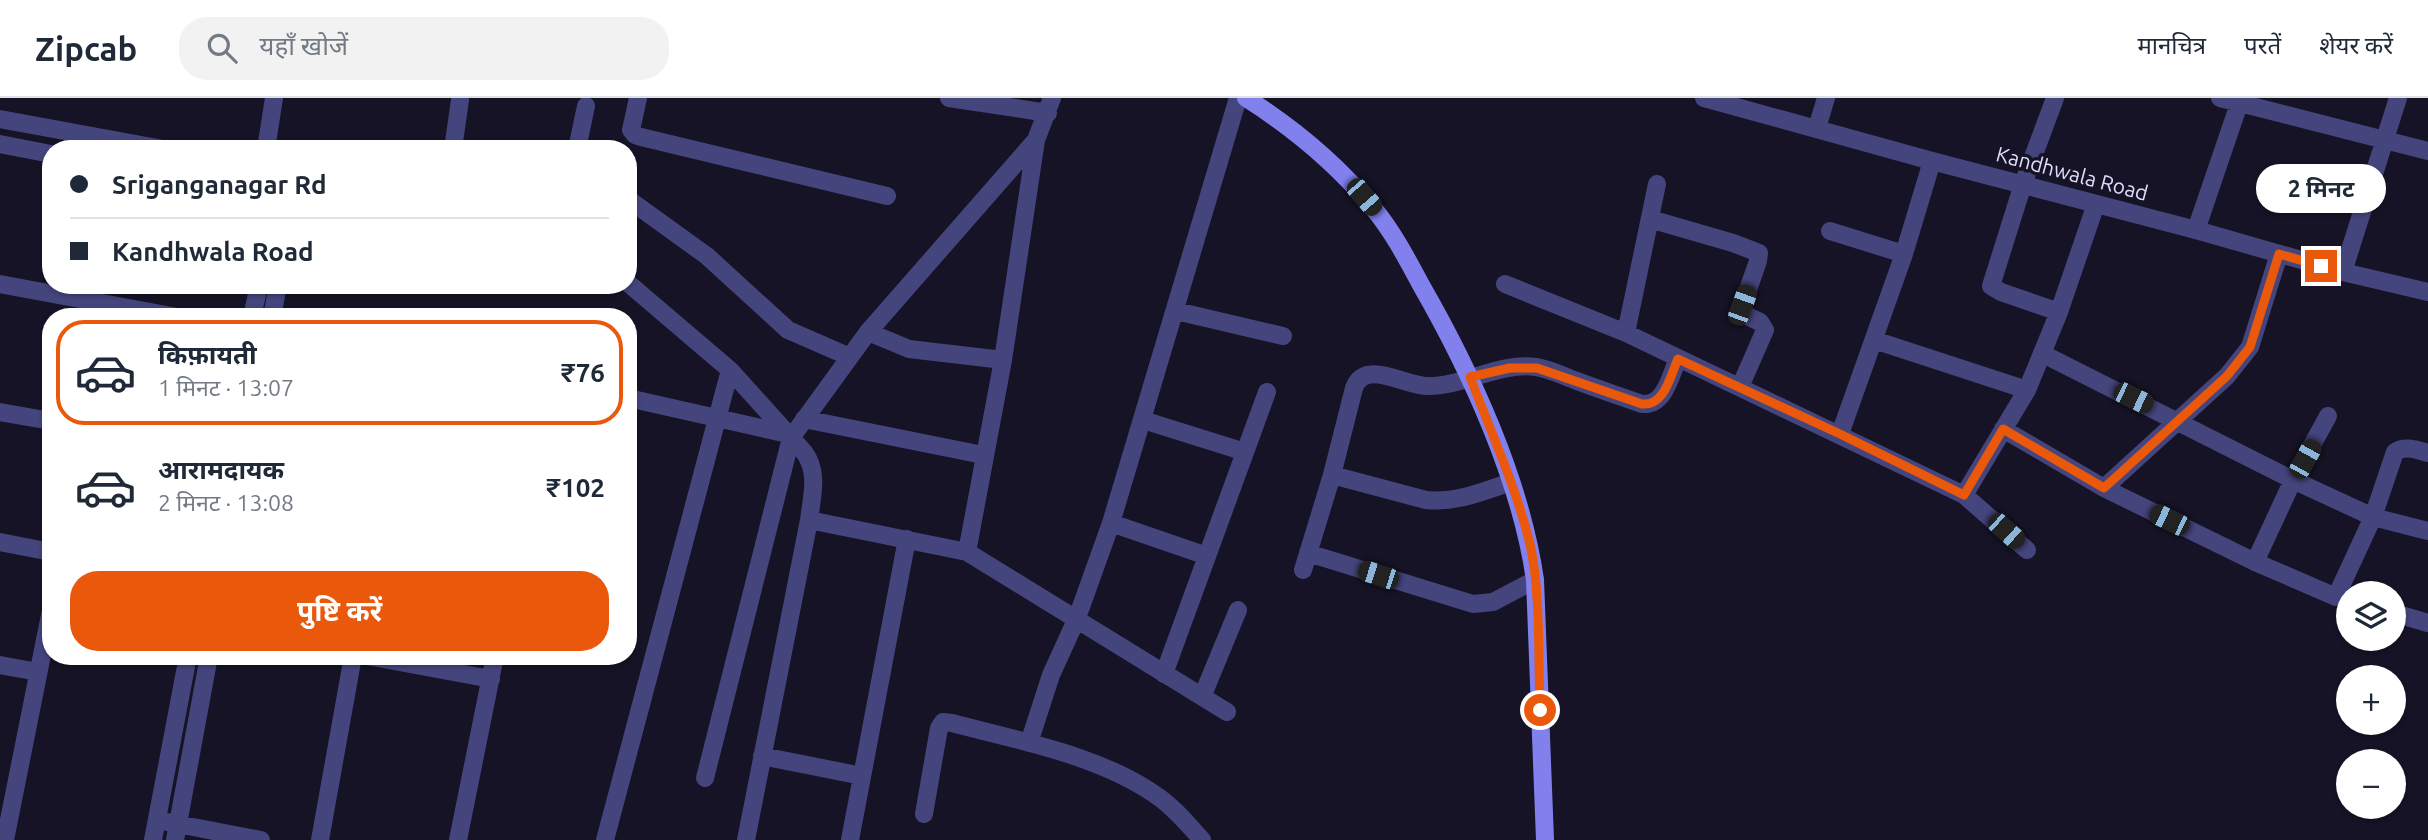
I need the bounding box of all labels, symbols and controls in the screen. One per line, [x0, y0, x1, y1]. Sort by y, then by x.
search box [179, 17, 669, 80]
icon: search [203, 29, 241, 67]
text: Zipcab [35, 30, 137, 67]
text: यहाँ खोजें [259, 31, 348, 60]
text: मानचित्र [2137, 32, 2206, 59]
text: परतें [2244, 32, 2281, 59]
text: शेयर करें [2319, 32, 2393, 59]
street label: Kandhwala Road [1994, 141, 2151, 205]
callout: 2 मिनट [2256, 164, 2386, 214]
text: Sriganganagar Rd [112, 170, 327, 199]
car [1343, 174, 1386, 220]
text: 2 मिनट [2288, 176, 2354, 201]
text: Kandhwala Road [112, 237, 314, 266]
route end [2305, 250, 2337, 282]
car [1725, 282, 1760, 328]
text: किफ़ायती [158, 340, 257, 369]
icon: car [74, 341, 137, 404]
text: ₹76 [561, 358, 605, 387]
text: 1 मिनट · 13:07 [158, 375, 294, 400]
car [2110, 379, 2157, 417]
car [2286, 436, 2325, 482]
text: आरामदायक [158, 455, 284, 484]
icon: car [74, 456, 137, 519]
text: ₹102 [546, 473, 605, 502]
text: 2 मिनट · 13:08 [158, 490, 294, 515]
car [2146, 501, 2193, 539]
car [1984, 509, 2029, 553]
car [1355, 559, 1402, 591]
button: पुष्टि करें [70, 571, 609, 651]
map controls [2336, 581, 2406, 819]
button: layers [2336, 581, 2406, 651]
button: + [2336, 665, 2406, 735]
route start [1524, 694, 1556, 726]
button: − [2336, 749, 2406, 819]

